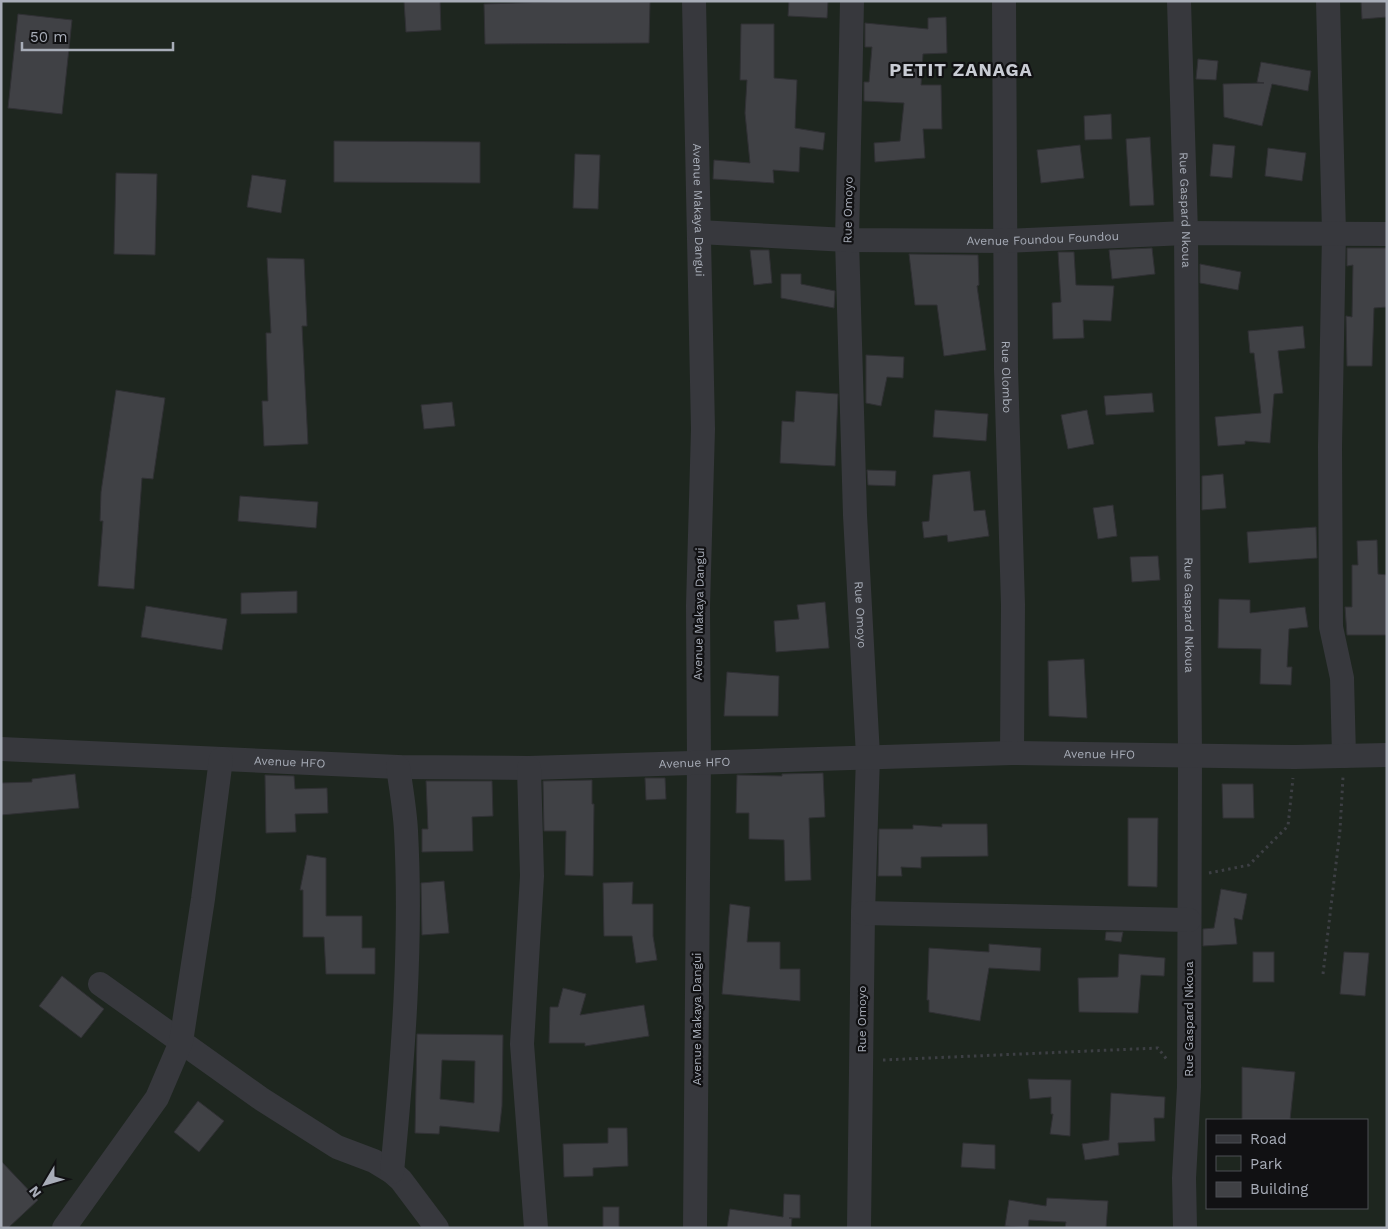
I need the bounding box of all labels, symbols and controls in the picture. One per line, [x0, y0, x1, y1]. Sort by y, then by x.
scale bar [22, 20, 174, 52]
text: 50 m [30, 28, 67, 46]
district label: PETIT ZANAGA [889, 59, 1033, 80]
street label: Avenue Makaya Dangui [690, 143, 707, 277]
street label: Rue Gaspard Nkoua [1177, 152, 1193, 268]
street label: Rue Omoyo [840, 176, 856, 244]
street label: Avenue Foundou Foundou [967, 229, 1119, 248]
street label: Rue Olombo [999, 341, 1014, 413]
street label: Avenue Makaya Dangui [691, 547, 707, 681]
street label: Rue Gaspard Nkoua [1181, 557, 1196, 673]
street label: Rue Omoyo [852, 581, 869, 649]
street label: Avenue HFO [1063, 747, 1135, 762]
street label: Avenue HFO [254, 753, 326, 771]
street label: Avenue HFO [659, 755, 731, 771]
street label: Avenue Makaya Dangui [690, 952, 704, 1086]
street label: Rue Gaspard Nkoua [1182, 961, 1196, 1077]
street label: Rue Omoyo [855, 985, 869, 1053]
legend [1206, 1119, 1368, 1209]
text: Road [1250, 1130, 1287, 1148]
text: Park [1250, 1155, 1283, 1173]
north arrow [20, 1159, 70, 1209]
text: Building [1250, 1180, 1308, 1198]
text: N [25, 1183, 44, 1201]

